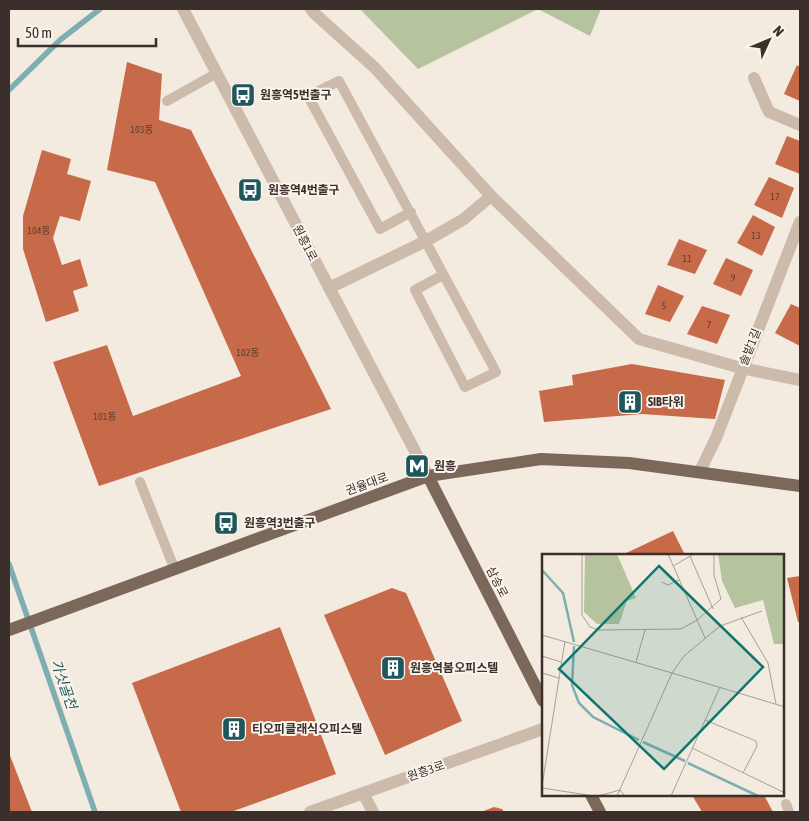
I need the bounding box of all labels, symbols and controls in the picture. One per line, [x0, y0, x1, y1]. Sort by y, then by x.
scale bar [18, 15, 155, 47]
north arrow [744, 15, 794, 65]
text: N [770, 22, 787, 39]
text: 50 m [25, 24, 52, 41]
bus stop icon: 원흥역5번출구 [230, 82, 256, 108]
place label: 원흥역5번출구 [260, 88, 332, 102]
house number: 103동 [130, 124, 154, 135]
bus stop icon: 원흥역4번출구 [237, 177, 263, 203]
place label: 원흥역4번출구 [268, 183, 340, 197]
house number: 17 [770, 191, 780, 202]
street label: 원흥1로 [290, 223, 320, 263]
house number: 104동 [27, 225, 51, 236]
house number: 13 [751, 230, 761, 241]
house number: 11 [682, 253, 692, 264]
house number: 9 [731, 272, 736, 283]
house number: 5 [662, 300, 667, 311]
house number: 7 [707, 319, 712, 330]
street label: 솔밭1길 [736, 326, 764, 368]
house number: 102동 [236, 347, 260, 358]
building icon: SIB타워 [617, 389, 643, 415]
place label: SIB타워 [648, 395, 684, 409]
house number: 101동 [93, 411, 117, 422]
metro station icon: 원흥 [404, 453, 430, 479]
place label: 원흥 [434, 459, 456, 473]
street label: 권율대로 [344, 470, 390, 498]
bus stop icon: 원흥역3번출구 [213, 510, 239, 536]
place label: 원흥역3번출구 [244, 516, 316, 530]
inset map [542, 554, 784, 796]
street label: 삼송로 [483, 564, 511, 600]
building icon: 원흥역봄오피스텔 [380, 655, 406, 681]
water label: 가싯골천 [48, 657, 80, 712]
place label: 원흥역봄오피스텔 [410, 661, 498, 675]
building icon: 티오피클래식오피스텔 [221, 716, 247, 742]
place label: 티오피클래식오피스텔 [252, 722, 362, 736]
street label: 원흥3로 [405, 758, 447, 784]

